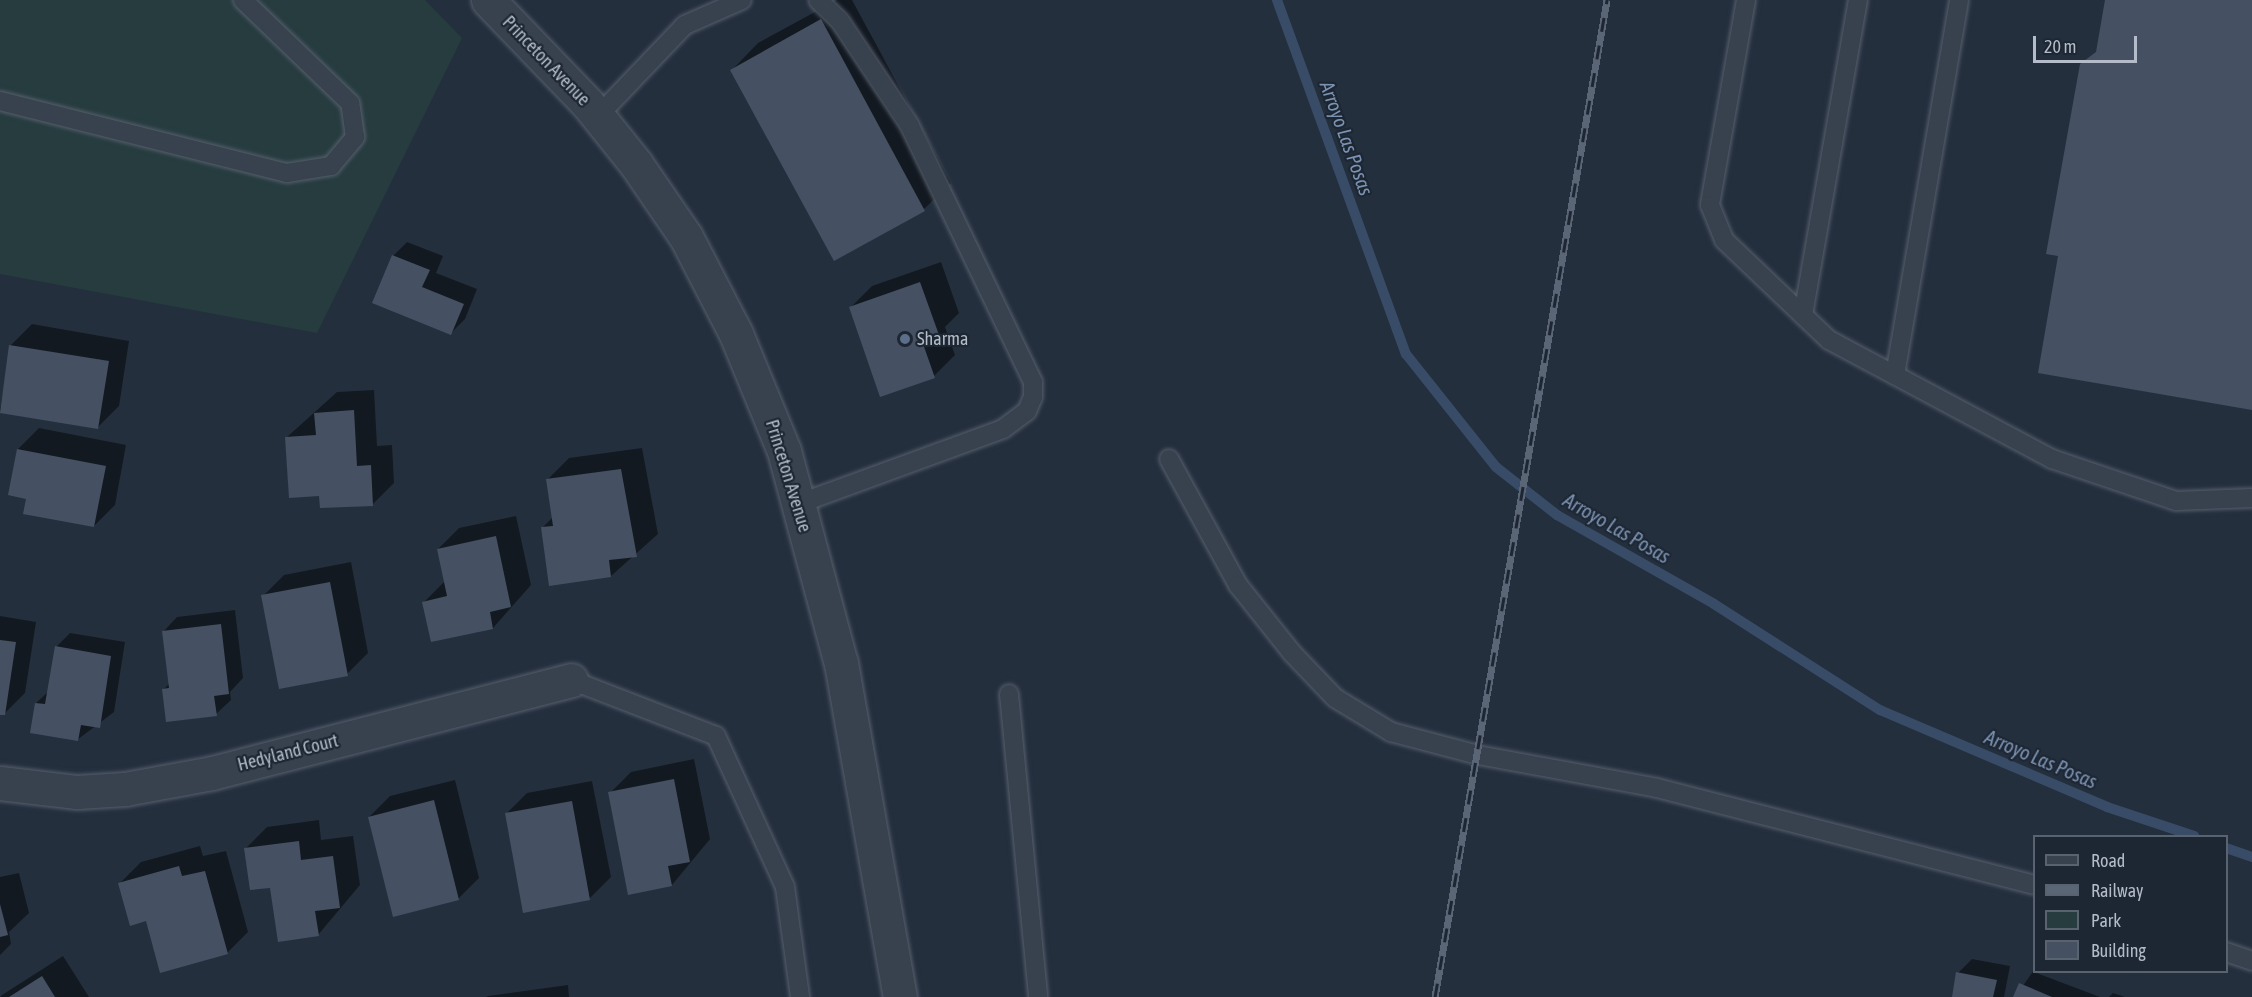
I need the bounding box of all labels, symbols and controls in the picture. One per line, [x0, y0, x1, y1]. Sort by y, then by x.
street label: Princeton Avenue [498, 12, 594, 110]
scale bar [2036, 24, 2140, 62]
text: 20 m [2044, 36, 2076, 57]
water label: Arroyo Las Posas [1315, 78, 1379, 198]
place label: Sharma [917, 328, 968, 350]
marker: Sharma [898, 332, 912, 346]
street label: Princeton Avenue [761, 417, 815, 535]
water label: Arroyo Las Posas [1559, 488, 1675, 568]
water label: Arroyo Las Posas [1981, 725, 2101, 793]
street label: Hedyland Court [235, 730, 341, 776]
legend [2033, 835, 2228, 973]
text: Road [2091, 850, 2125, 871]
text: Railway [2091, 880, 2143, 901]
text: Park [2091, 910, 2121, 931]
text: Building [2091, 940, 2146, 961]

